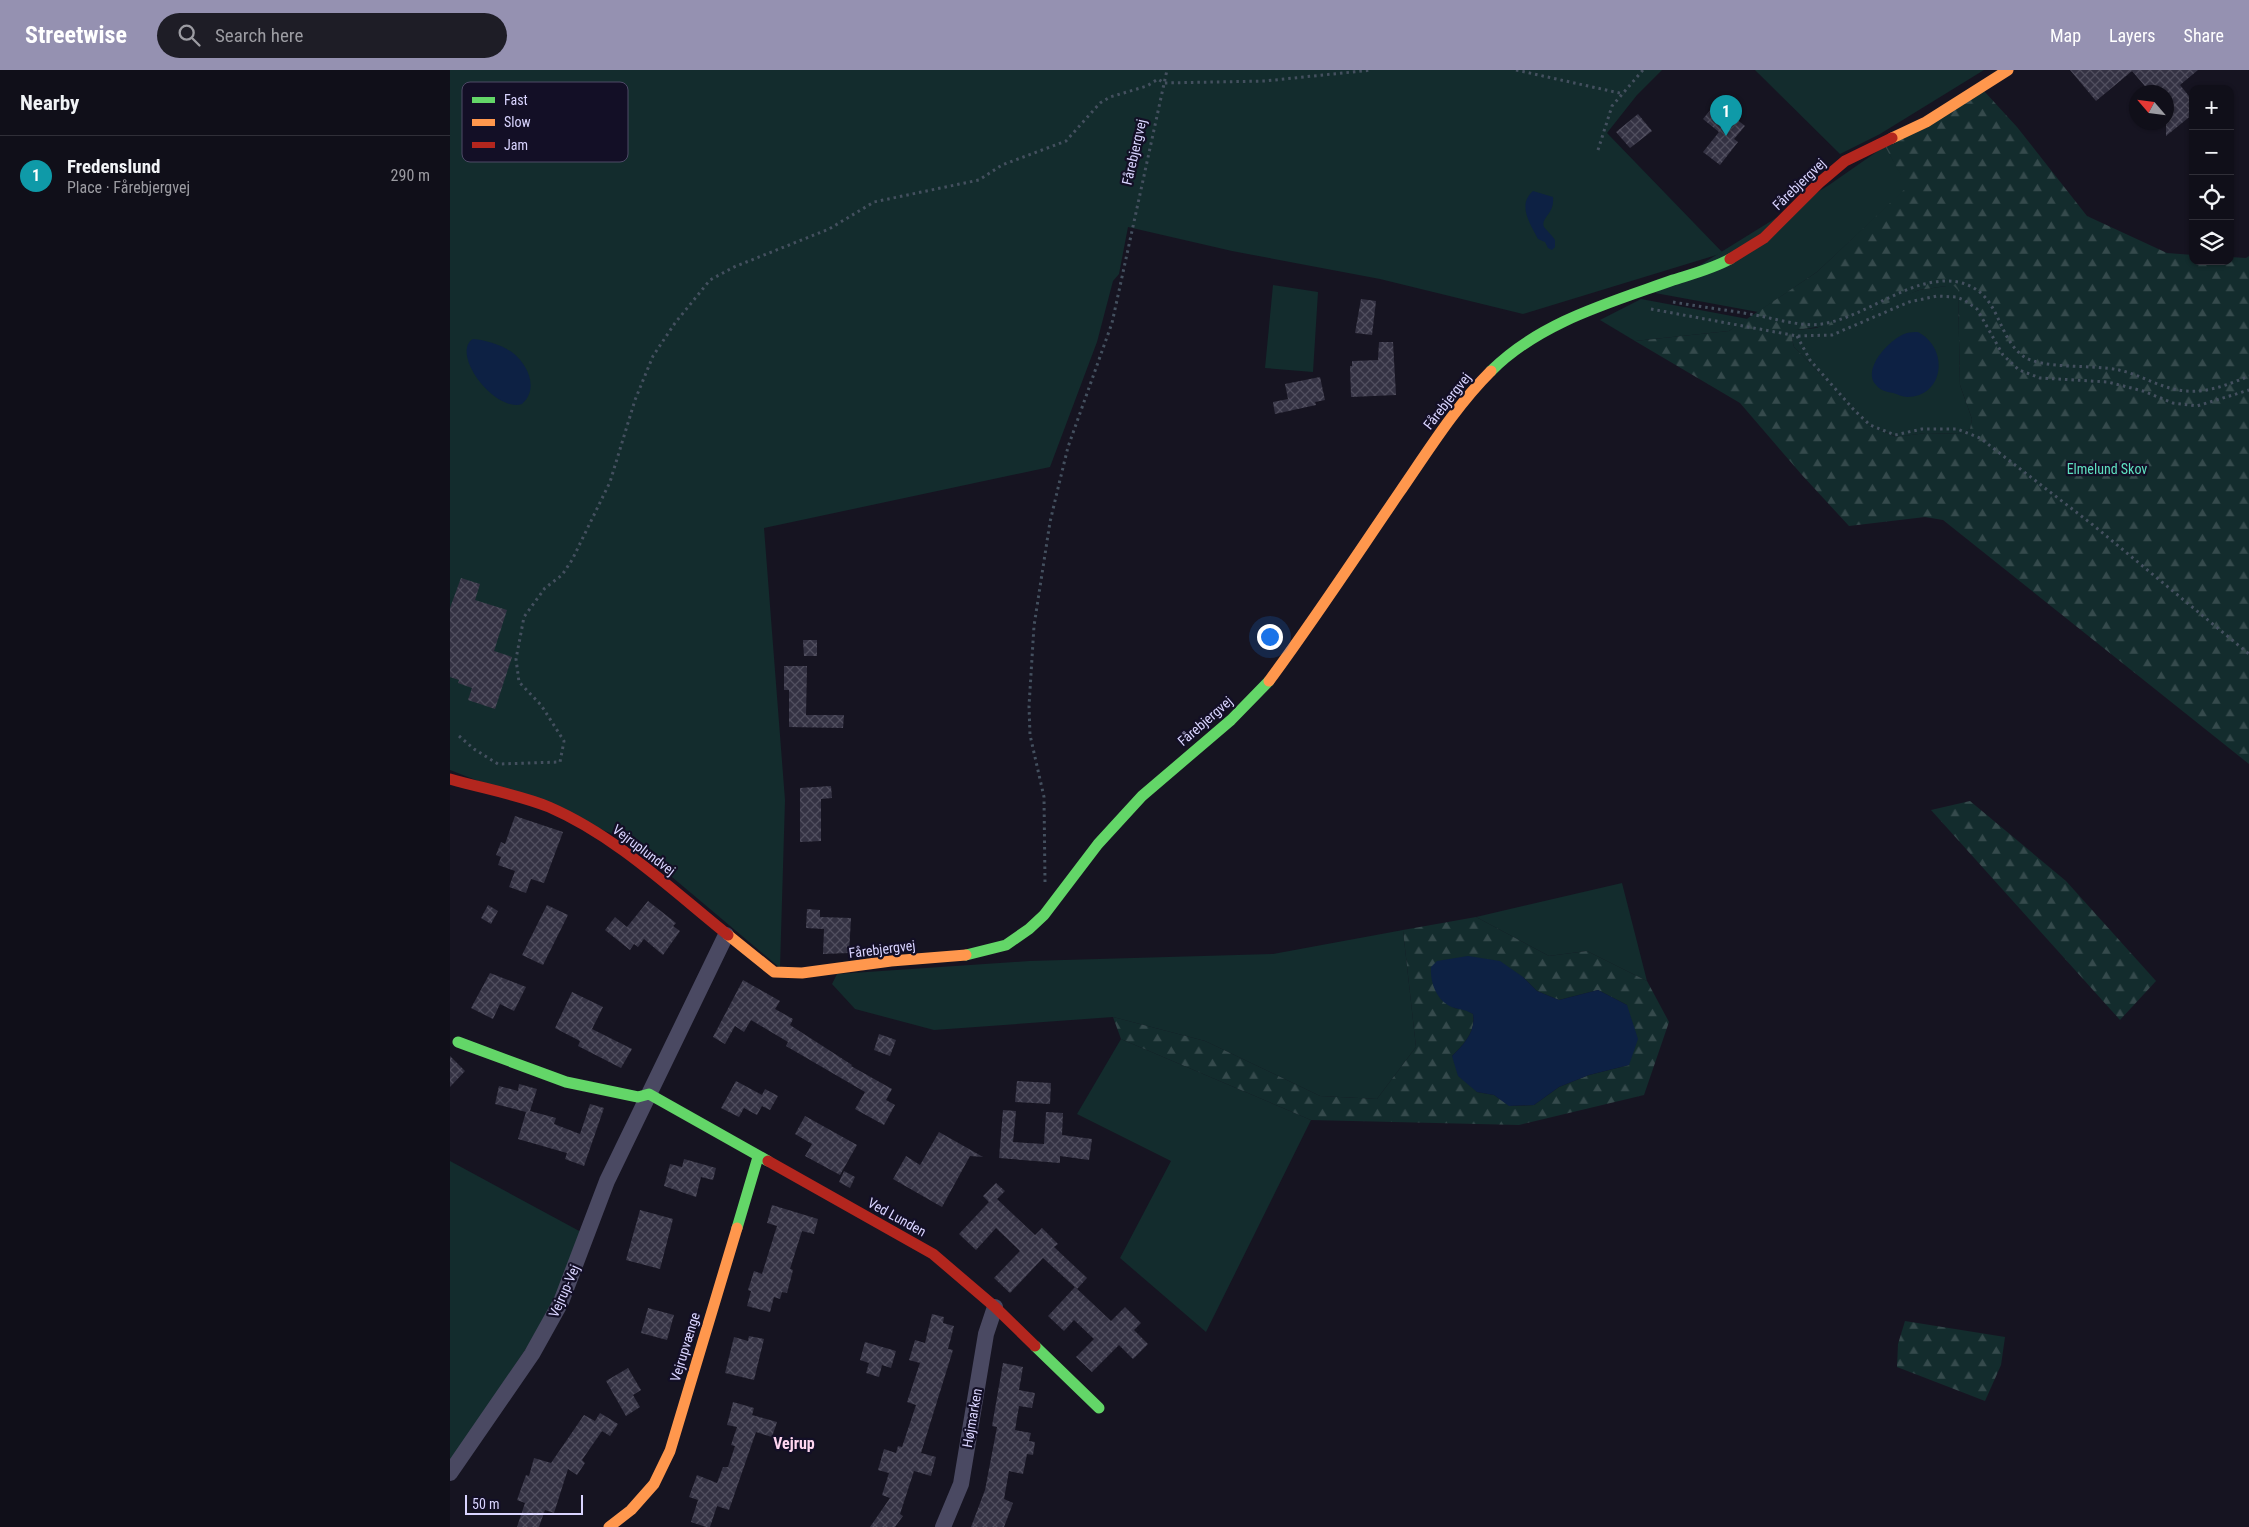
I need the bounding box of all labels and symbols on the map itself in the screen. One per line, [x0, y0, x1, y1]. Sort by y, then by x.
legend [462, 82, 628, 162]
north arrow [2129, 85, 2174, 130]
text: Fast [504, 92, 528, 108]
pin: 1 [1710, 95, 1742, 136]
text: Slow [504, 114, 531, 130]
street label: Fårebjergvej [1119, 117, 1149, 187]
text: Jam [504, 137, 528, 153]
street label: Fårebjergvej [1769, 155, 1829, 213]
street label: Fårebjergvej [1420, 370, 1474, 432]
park label: Elmelund Skov [2067, 461, 2147, 477]
your location [1257, 624, 1283, 650]
street label: Fårebjergvej [1174, 693, 1236, 749]
street label: Vejruplundvej [609, 821, 679, 879]
street label: Fårebjergvej [848, 937, 916, 961]
street label: Ved Lunden [865, 1194, 929, 1240]
street label: Vejrup-Vej [545, 1262, 583, 1320]
street label: Vejrupvænge [667, 1310, 703, 1384]
street label: Højmarken [959, 1387, 985, 1449]
district label: Vejrup [773, 1434, 815, 1453]
scale bar [465, 1492, 582, 1515]

